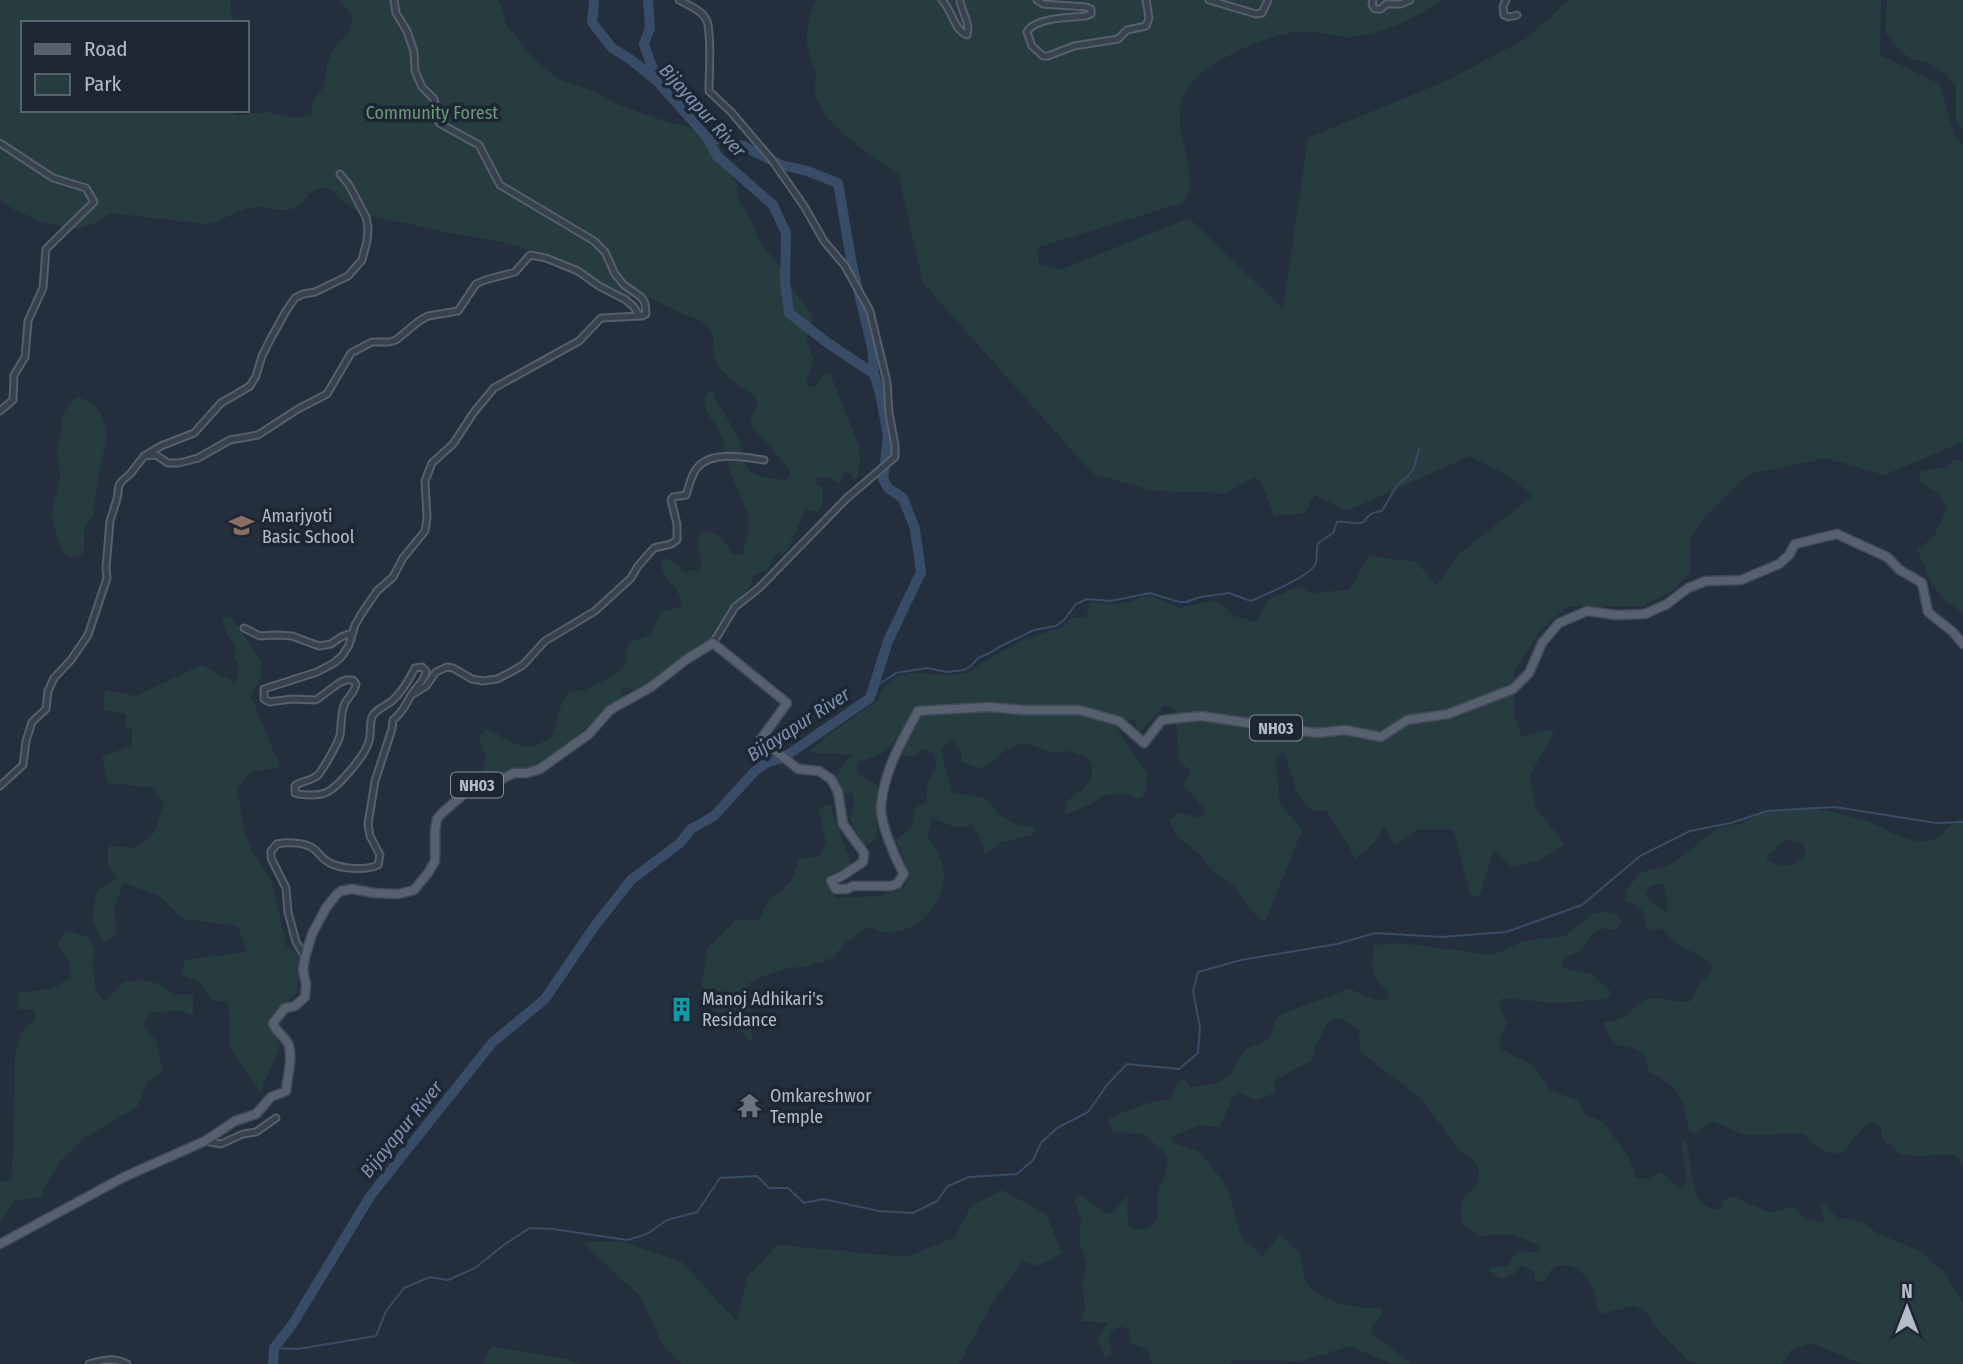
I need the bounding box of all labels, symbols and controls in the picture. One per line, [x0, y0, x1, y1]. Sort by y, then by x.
legend [21, 21, 248, 112]
text: Road [84, 36, 128, 62]
water label: Bijayapur River [655, 59, 752, 163]
text: Park [84, 71, 122, 97]
park label: Community Forest [366, 102, 498, 124]
place label: Amarjyoti Basic School [262, 505, 355, 548]
school or university icon: Amarjyoti Basic School [228, 512, 256, 540]
water label: Bijayapur River [743, 682, 855, 766]
road number: NH03 [1250, 716, 1302, 740]
road number: NH03 [451, 772, 503, 798]
place label: Manoj Adhikari's Residance [702, 988, 824, 1031]
building icon: Manoj Adhikari's Residance [668, 995, 696, 1023]
water label: Bijayapur River [355, 1075, 448, 1182]
place label: Omkareshwor Temple [770, 1085, 872, 1128]
temple icon: Omkareshwor Temple [736, 1092, 764, 1120]
north arrow [1872, 1273, 1942, 1343]
text: N [1901, 1280, 1913, 1303]

